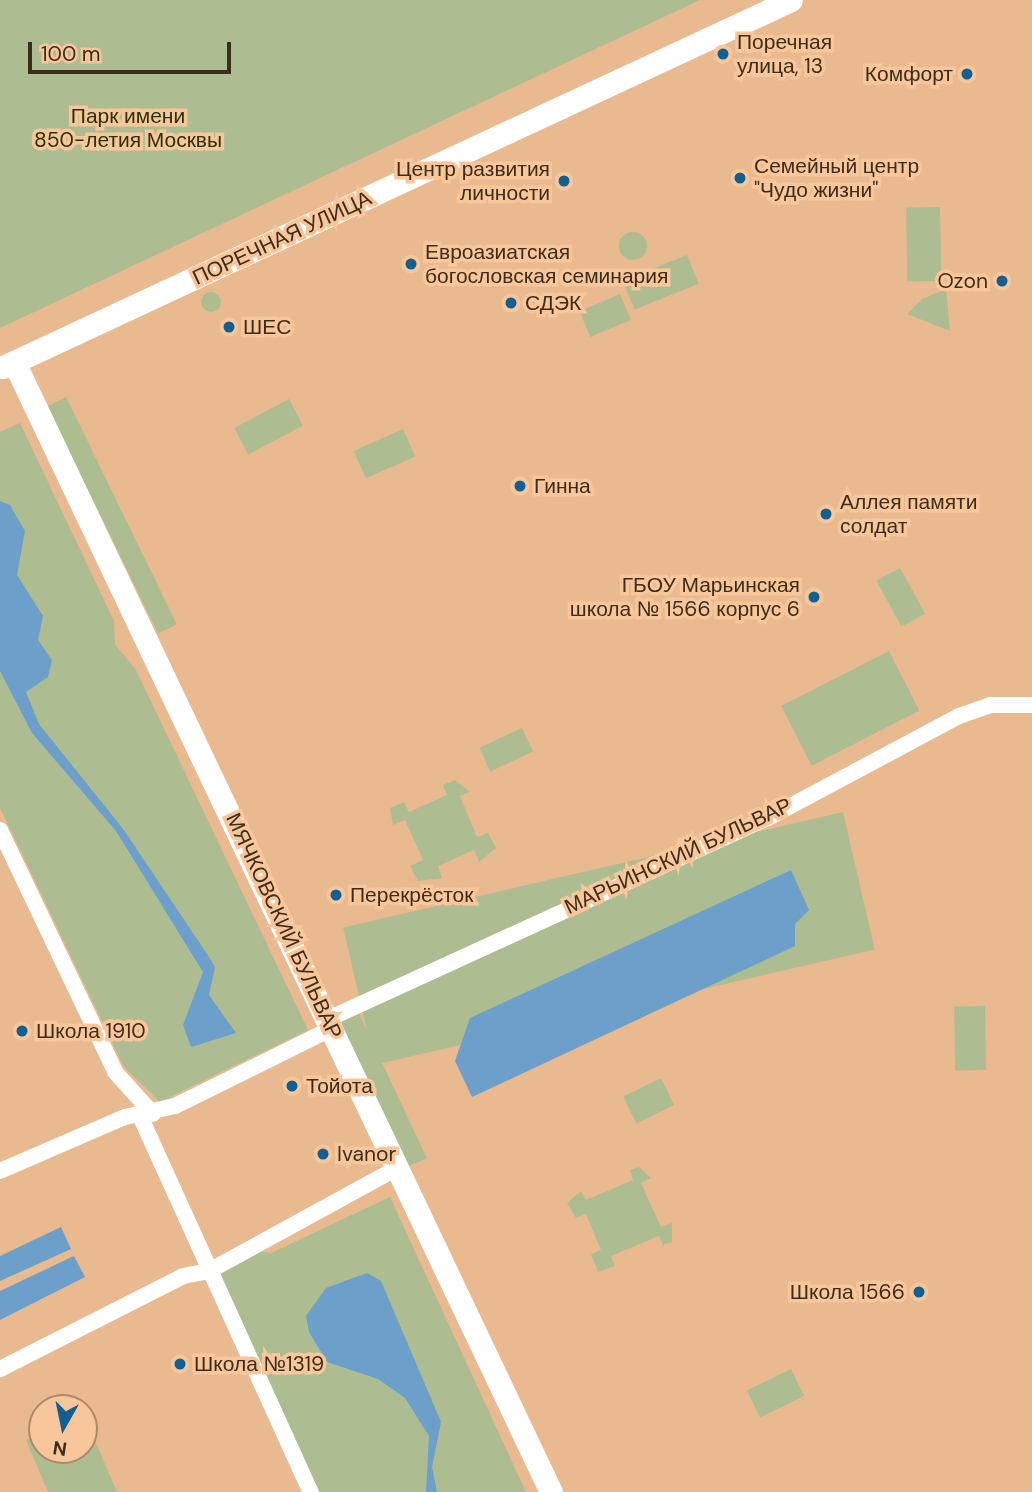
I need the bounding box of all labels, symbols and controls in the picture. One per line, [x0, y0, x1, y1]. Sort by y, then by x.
scale bar [32, 28, 234, 72]
place label: Поречная улица, 13 [737, 29, 832, 79]
text: 100 m [41, 40, 101, 68]
marker: Поречная улица, 13 [715, 46, 731, 62]
place label: Комфорт [865, 61, 953, 87]
marker: Комфорт [959, 66, 975, 82]
park label: Парк имени 850-летия Москвы [34, 103, 222, 153]
place label: Семейный центр "Чудо жизни" [754, 153, 919, 203]
place label: Центр развития личности [396, 156, 550, 206]
marker: Семейный центр "Чудо жизни" [732, 170, 748, 186]
marker: Центр развития личности [556, 173, 572, 189]
street label: ПОРЕЧНАЯ УЛИЦА [189, 185, 375, 291]
place label: Евроазиатская богословская семинария [425, 239, 668, 289]
marker: Евроазиатская богословская семинария [403, 256, 419, 272]
place label: Ozon [938, 268, 988, 294]
marker: Ozon [994, 273, 1010, 289]
place label: СДЭК [525, 290, 581, 316]
marker: СДЭК [503, 295, 519, 311]
place label: ШЕС [243, 314, 291, 340]
marker: ШЕС [221, 319, 237, 335]
place label: Гинна [534, 473, 591, 499]
marker: Гинна [512, 478, 528, 494]
place label: Аллея памяти солдат [840, 489, 977, 539]
marker: Аллея памяти солдат [818, 506, 834, 522]
place label: ГБОУ Марьинская школа № 1566 корпус 6 [570, 572, 800, 622]
marker: ГБОУ Марьинская школа № 1566 корпус 6 [806, 589, 822, 605]
street label: МАРЬИНСКИЙ БУЛЬВАР [560, 792, 796, 920]
street label: МЯЧКОВСКИЙ БУЛЬВАР [221, 809, 347, 1043]
place label: Перекрёсток [350, 882, 473, 908]
marker: Перекрёсток [328, 887, 344, 903]
place label: Школа 1910 [36, 1018, 146, 1044]
marker: Школа 1910 [14, 1023, 30, 1039]
place label: Тойота [306, 1073, 373, 1099]
marker: Тойота [284, 1078, 300, 1094]
place label: Ivanor [337, 1141, 396, 1167]
marker: Ivanor [315, 1146, 331, 1162]
place label: Школа 1566 [790, 1279, 905, 1305]
marker: Школа 1566 [911, 1284, 927, 1300]
place label: Школа №1319 [194, 1351, 324, 1377]
marker: Школа №1319 [172, 1356, 188, 1372]
north arrow [28, 1394, 98, 1464]
text: N [51, 1435, 69, 1462]

